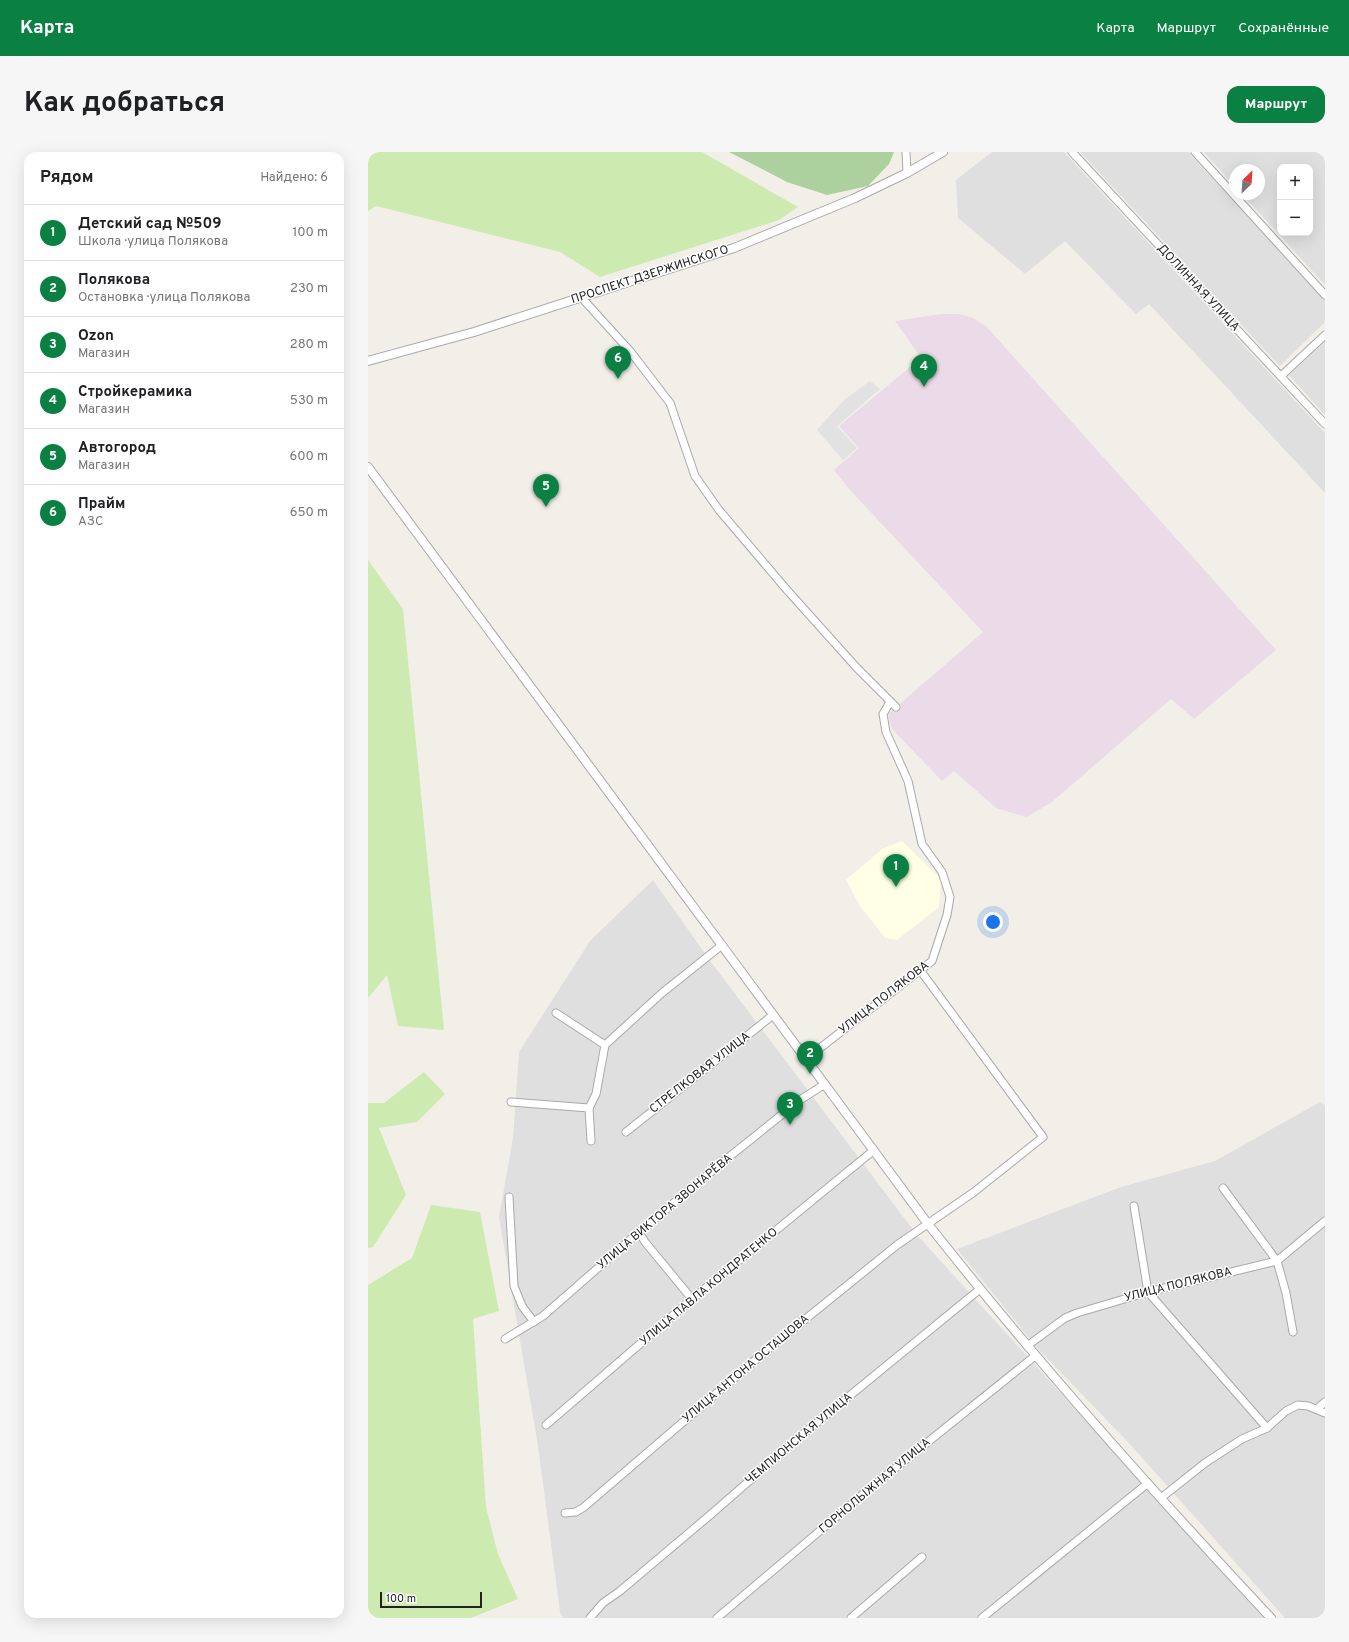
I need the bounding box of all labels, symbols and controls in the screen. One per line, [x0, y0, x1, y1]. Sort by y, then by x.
text: Карта [20, 16, 74, 40]
text: Карта [1096, 20, 1135, 37]
text: Маршрут [1157, 20, 1216, 37]
text: Сохранённые [1238, 20, 1329, 37]
text: Как добраться [24, 86, 225, 122]
button: Маршрут [1227, 86, 1325, 123]
north arrow [1229, 164, 1265, 200]
map controls [1277, 164, 1313, 236]
button: + [1277, 164, 1313, 200]
text: Рядом [40, 167, 93, 189]
text: Найдено: 6 [260, 170, 328, 186]
button: − [1277, 200, 1313, 236]
text: Детский сад №509 [78, 215, 221, 234]
text: 1 [50, 225, 56, 241]
text: 100 m [292, 225, 328, 241]
text: Школа · улица Полякова [78, 234, 228, 250]
street label: ДОЛИННАЯ УЛИЦА [1153, 241, 1243, 335]
street label: ПРОСПЕКТ ДЗЕРЖИНСКОГО [569, 242, 731, 308]
text: Полякова [78, 271, 150, 290]
text: 2 [49, 281, 57, 297]
text: 230 m [290, 281, 328, 297]
text: Остановка · улица Полякова [78, 290, 250, 306]
text: Ozon [78, 327, 114, 346]
text: 3 [49, 337, 57, 353]
text: 280 m [290, 337, 328, 353]
text: Магазин [78, 346, 130, 362]
pin: 6 [605, 346, 631, 379]
pin: 4 [911, 354, 937, 387]
text: Стройкерамика [78, 383, 192, 402]
text: 4 [49, 393, 57, 409]
text: 530 m [290, 393, 328, 409]
text: Магазин [78, 402, 130, 418]
text: Автогород [78, 439, 156, 458]
text: 5 [49, 449, 57, 465]
text: 600 m [290, 449, 328, 465]
text: Магазин [78, 458, 130, 474]
pin: 5 [533, 474, 559, 507]
text: Прайм [78, 495, 125, 514]
text: 6 [49, 505, 57, 521]
text: 650 m [290, 505, 328, 521]
text: АЗС [78, 514, 103, 530]
pin: 1 [883, 854, 909, 887]
your location [983, 912, 1003, 932]
street label: УЛИЦА ПОЛЯКОВА [836, 958, 932, 1038]
street label: СТРЕЛКОВАЯ УЛИЦА [646, 1029, 754, 1117]
pin: 2 [797, 1041, 823, 1074]
pin: 3 [777, 1092, 803, 1125]
street label: УЛИЦА ВИКТОРА ЗВОНАРЁВА [594, 1151, 736, 1273]
street label: УЛИЦА ПАВЛА КОНДРАТЕНКО [637, 1224, 781, 1350]
street label: УЛИЦА ПОЛЯКОВА [1122, 1264, 1234, 1306]
street label: УЛИЦА АНТОНА ОСТАШОВА [679, 1311, 813, 1427]
street label: ЧЕМПИОНСКАЯ УЛИЦА [742, 1389, 856, 1489]
street label: ГОРНОЛЫЖНАЯ УЛИЦА [816, 1435, 934, 1537]
scale bar [380, 1590, 482, 1609]
text: 100 m [386, 1592, 416, 1606]

